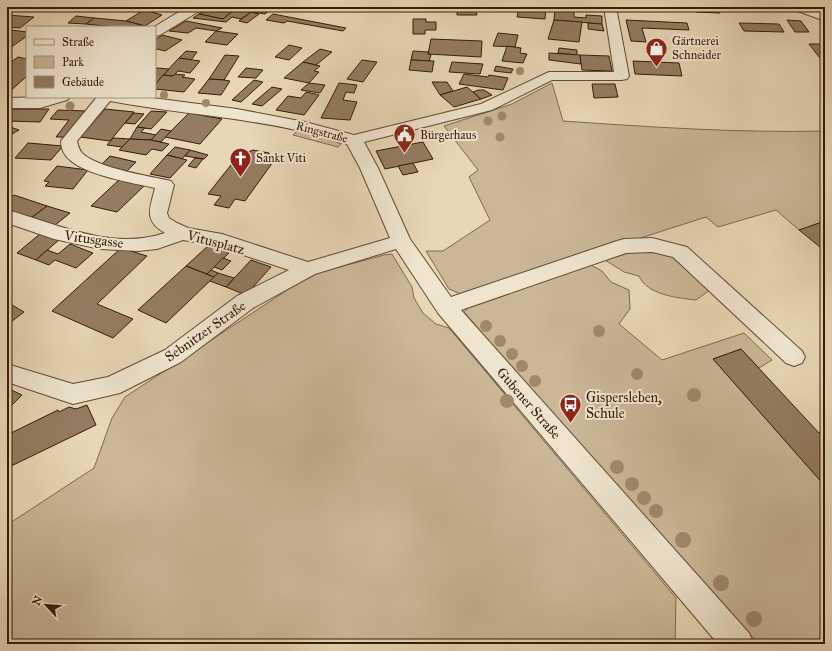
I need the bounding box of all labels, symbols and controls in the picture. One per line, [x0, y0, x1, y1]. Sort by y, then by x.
legend [26, 26, 156, 98]
place label: Gärtnerei Schneider [672, 34, 721, 62]
text: Straße [62, 35, 94, 49]
shop icon: Gärtnerei Schneider [644, 35, 670, 68]
text: Park [62, 55, 84, 69]
text: Gebäude [62, 75, 104, 89]
street label: Ringstraße [294, 118, 350, 147]
public building icon: Bürgerhaus [392, 122, 418, 155]
place label: Bürgerhaus [420, 128, 476, 143]
church icon: Sankt Viti [228, 145, 254, 178]
place label: Sankt Viti [256, 151, 307, 165]
street label: Vitusplatz [184, 226, 247, 258]
street label: Vitusgasse [62, 227, 125, 252]
street label: Sebnitzer Straße [162, 297, 249, 366]
street label: Gubener Straße [493, 364, 564, 443]
place label: Gispersleben, Schule [586, 389, 662, 422]
bus stop icon: Gispersleben, Schule [558, 392, 584, 425]
north arrow [26, 585, 66, 625]
text: N [30, 593, 46, 608]

